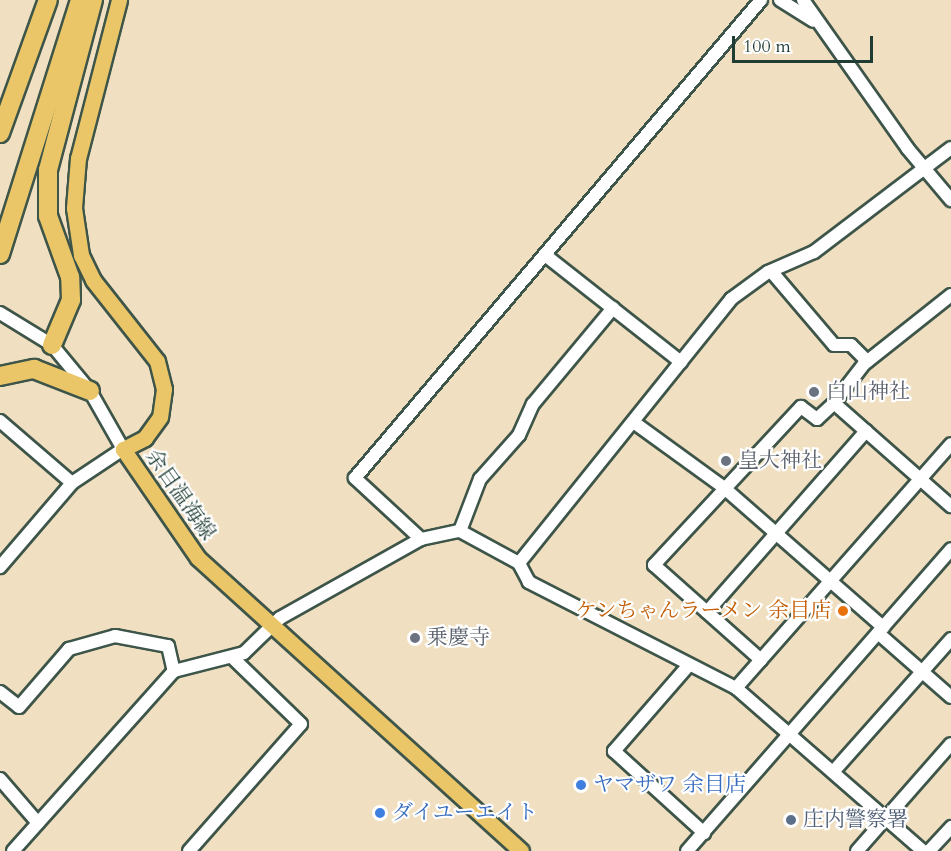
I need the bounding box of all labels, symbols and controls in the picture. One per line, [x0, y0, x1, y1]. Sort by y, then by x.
scale bar [735, 24, 876, 62]
text: 100 m [743, 34, 791, 59]
place label: 白山神社 [826, 379, 910, 405]
marker: 白山神社 [807, 385, 821, 399]
street label: 余目温海線 [140, 445, 220, 545]
place label: 皇大神社 [738, 448, 822, 474]
marker: 皇大神社 [719, 454, 733, 468]
place label: ケンちゃんラーメン 余目店 [573, 598, 831, 624]
marker: ケンちゃんラーメン 余目店 [836, 604, 850, 618]
place label: 乗慶寺 [427, 625, 490, 651]
marker: 乗慶寺 [408, 631, 422, 645]
place label: ヤマザワ 余目店 [593, 772, 746, 798]
marker: ヤマザワ 余目店 [574, 778, 588, 792]
place label: ダイユーエイト [392, 800, 539, 826]
marker: ダイユーエイト [373, 806, 387, 820]
place label: 庄内警察署 [803, 807, 908, 833]
marker: 庄内警察署 [784, 813, 798, 827]

